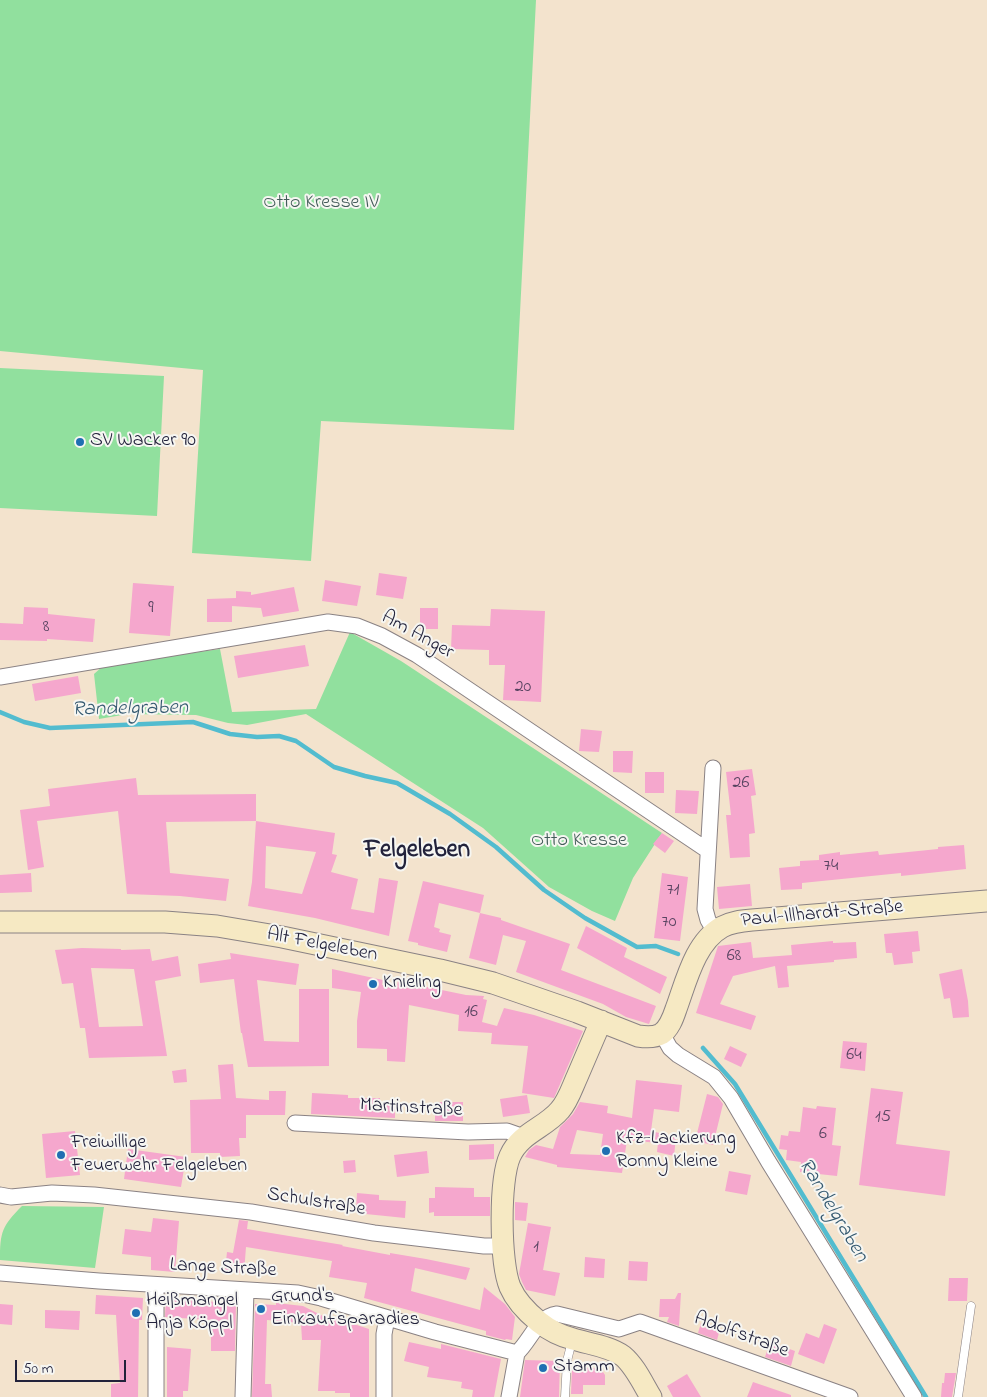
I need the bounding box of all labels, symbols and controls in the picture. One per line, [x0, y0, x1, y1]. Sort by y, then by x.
park label: Otto Kresse IV [263, 192, 379, 216]
place label: SV Wacker 90 [90, 430, 196, 454]
marker: SV Wacker 90 [74, 436, 86, 448]
house number: 9 [148, 598, 154, 620]
street label: Am Anger [377, 606, 457, 666]
house number: 8 [43, 617, 49, 639]
house number: 20 [515, 677, 531, 699]
water label: Randelgraben [72, 696, 188, 724]
house number: 26 [733, 773, 749, 795]
park label: Otto Kresse [531, 830, 627, 854]
district label: Felgeleben [364, 837, 470, 867]
house number: 74 [824, 856, 838, 878]
house number: 71 [666, 880, 680, 902]
street label: Paul-Illhardt-Straße [740, 896, 904, 934]
house number: 70 [661, 912, 677, 934]
street label: Alt Felgeleben [265, 924, 379, 968]
house number: 68 [727, 946, 741, 968]
place label: Knieling [383, 972, 441, 996]
marker: Knieling [367, 978, 379, 990]
house number: 16 [464, 1002, 478, 1024]
house number: 64 [846, 1045, 862, 1067]
street label: Martinstraße [359, 1094, 463, 1124]
house number: 15 [875, 1107, 891, 1129]
house number: 6 [819, 1124, 827, 1146]
place label: Kfz-Lackierung Ronny Kleine [616, 1128, 736, 1175]
place label: Freiwillige Feuerwehr Felgeleben [71, 1132, 247, 1179]
marker: Kfz-Lackierung Ronny Kleine [600, 1145, 612, 1157]
marker: Freiwillige Feuerwehr Felgeleben [55, 1149, 67, 1161]
water label: Randelgraben [791, 1155, 873, 1267]
street label: Schulstraße [265, 1183, 367, 1223]
house number: 1 [533, 1237, 539, 1259]
street label: Lange Straße [169, 1254, 277, 1284]
place label: Grund's Einkaufsparadies [271, 1286, 420, 1333]
place label: Heißmangel Anja Köppl [146, 1290, 238, 1337]
marker: Grund's Einkaufsparadies [255, 1303, 267, 1315]
marker: Heißmangel Anja Köppl [130, 1307, 142, 1319]
street label: Adolfstraße [690, 1308, 792, 1364]
scale bar [18, 1350, 129, 1382]
place label: Stamm [553, 1356, 614, 1380]
text: 50 m [23, 1358, 53, 1380]
marker: Stamm [537, 1362, 549, 1374]

